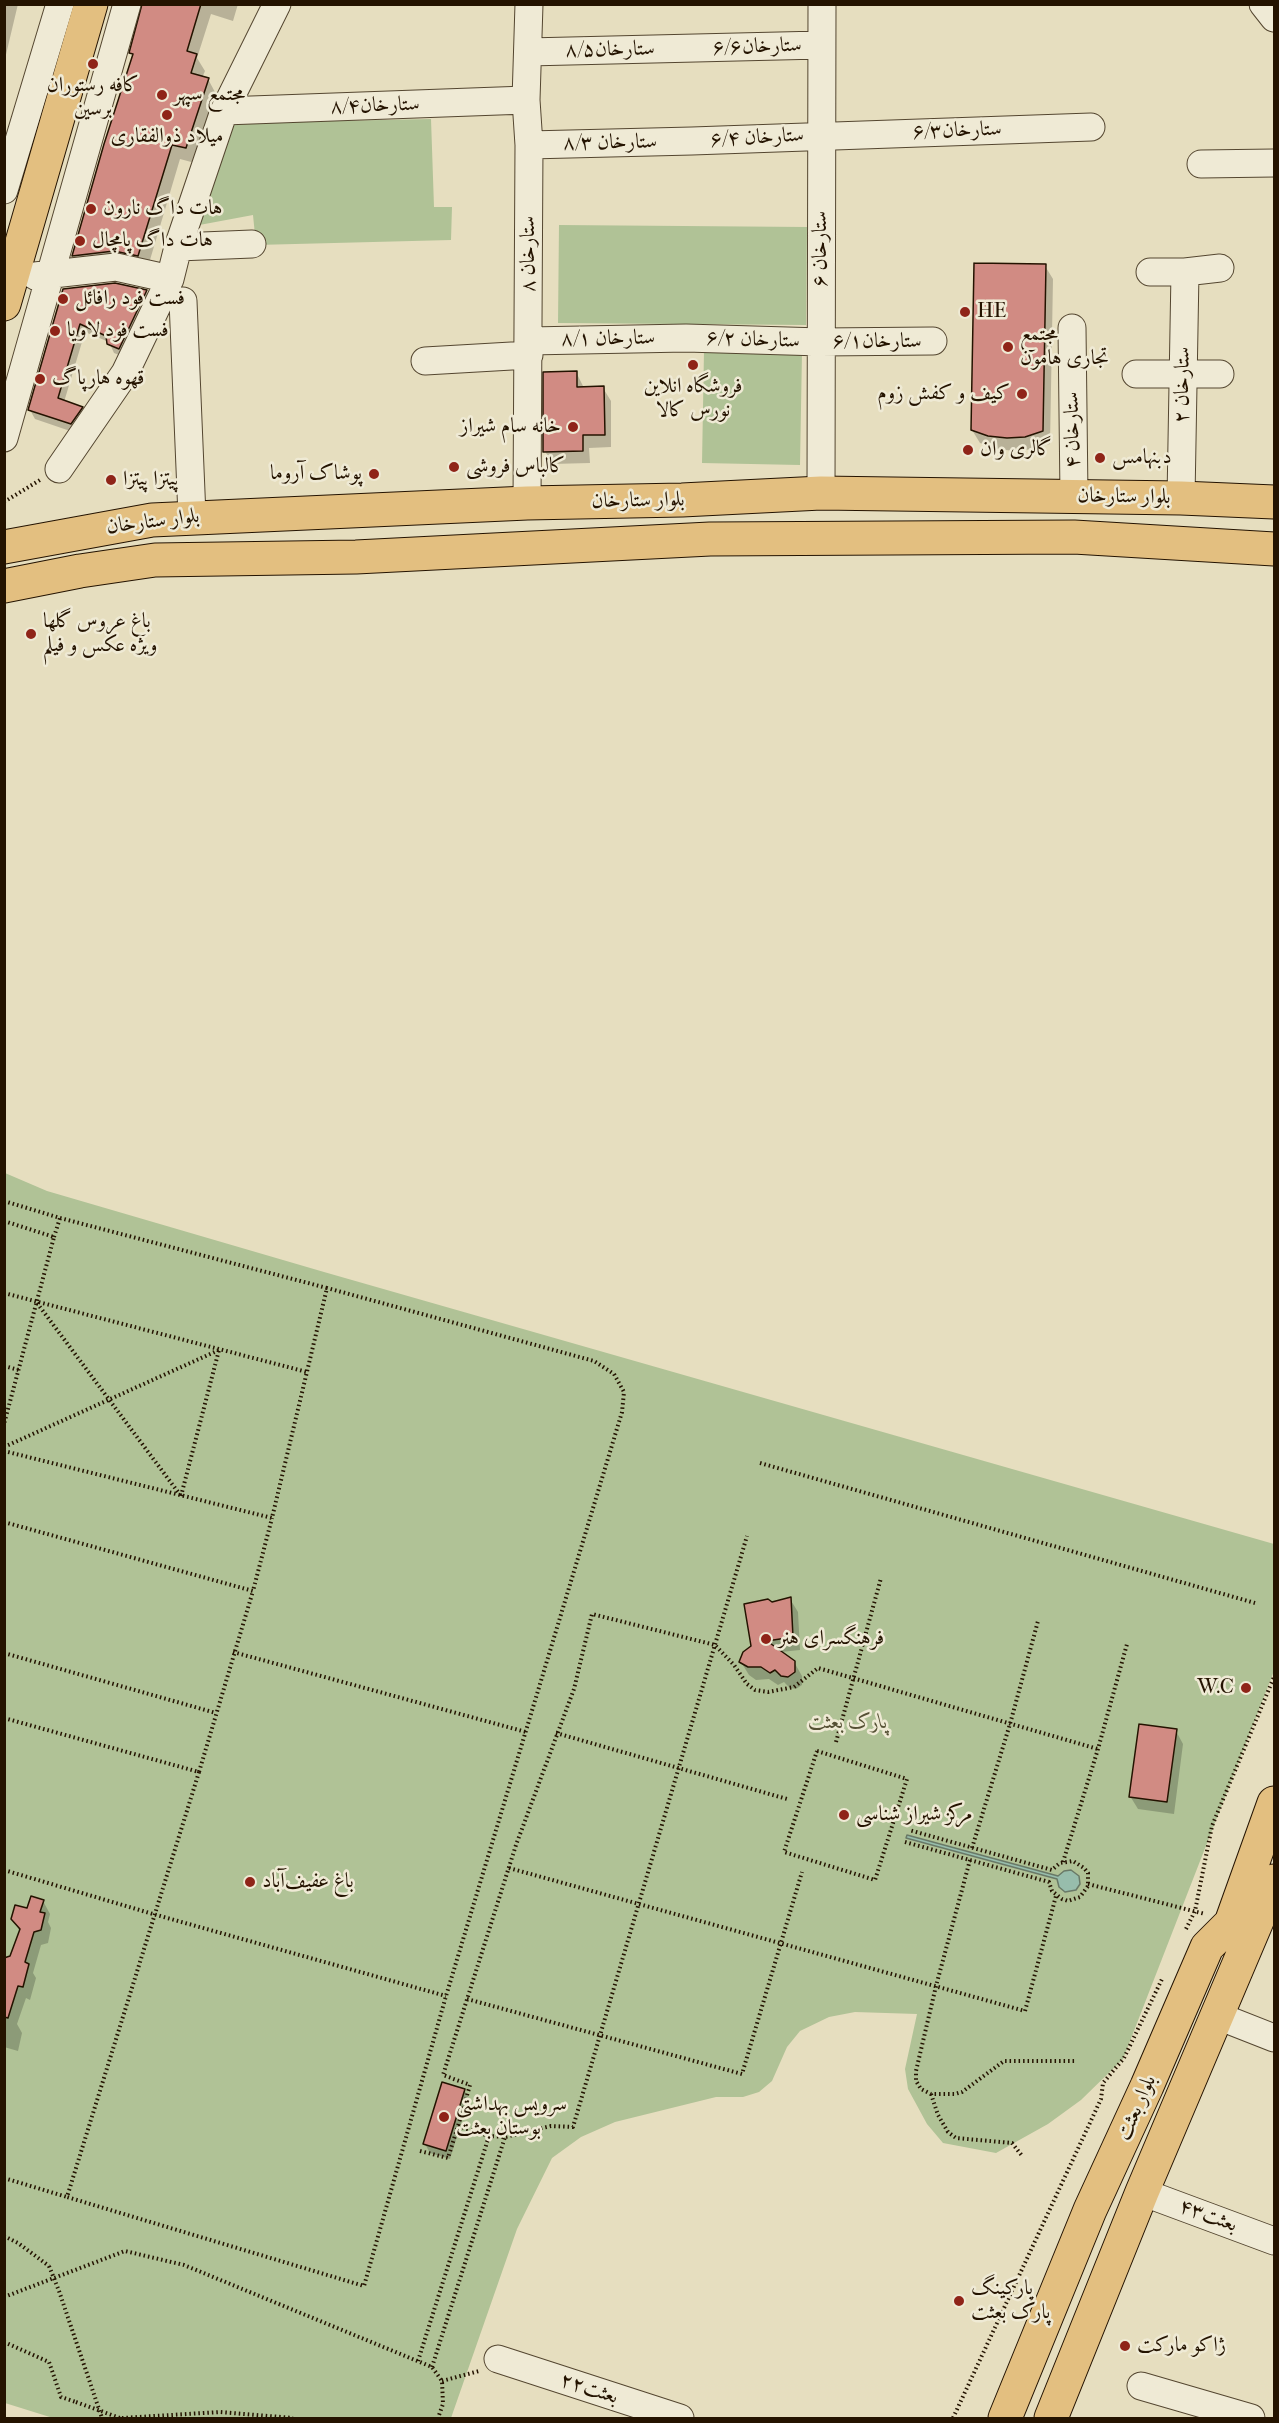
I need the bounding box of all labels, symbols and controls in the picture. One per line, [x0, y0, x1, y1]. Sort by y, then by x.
street label: ستارخان۶/۶ [712, 33, 802, 61]
street label: ستارخان۸/۵ [565, 37, 655, 63]
marker: کافه رستوران برسین [86, 57, 100, 71]
place label: کافه رستوران برسین [47, 73, 139, 123]
place label: مجتمع سپهر [174, 82, 245, 108]
marker: مجتمع سپهر [155, 88, 169, 102]
street label: ستارخان۸/۴ [330, 92, 420, 120]
marker: میلاد ذوالفقاری [160, 108, 174, 122]
street label: ستارخان۶/۳ [912, 117, 1002, 145]
street label: ستارخان ۶/۴ [709, 123, 805, 153]
place label: میلاد ذوالفقاری [111, 124, 223, 150]
street label: ستارخان ۸/۳ [563, 130, 657, 156]
place label: هات داگ نارون [103, 196, 223, 222]
marker: هات داگ نارون [84, 202, 98, 216]
street label: ستارخان ۶ [808, 211, 834, 287]
street label: ستارخان ۸ [516, 216, 542, 292]
place label: هات داگ پامچال [92, 228, 213, 254]
marker: هات داگ پامچال [73, 234, 87, 248]
place label: فست فود رافائل [75, 286, 185, 312]
marker: فست فود رافائل [56, 292, 70, 306]
place label: HE [977, 299, 1006, 325]
marker: HE [958, 305, 972, 319]
place label: فست فود لاویا [67, 318, 169, 344]
place label: مجتمع تجاری هامون [1020, 322, 1109, 372]
marker: فست فود لاویا [48, 324, 62, 338]
street label: ستارخان ۸/۱ [561, 326, 655, 352]
street label: ستارخان ۶/۲ [706, 326, 800, 354]
street label: ستارخان۶/۱ [832, 329, 922, 355]
marker: مجتمع تجاری هامون [1001, 340, 1015, 354]
street label: ۲ ستارخان [1170, 346, 1196, 424]
marker: فروشگاه انلاین نورس کالا [686, 358, 700, 372]
place label: قهوه هارپاگ [52, 366, 144, 392]
marker: قهوه هارپاگ [33, 372, 47, 386]
place label: فروشگاه انلاین نورس کالا [644, 374, 742, 424]
place label: کیف و کفش زوم [877, 381, 1010, 407]
marker: کیف و کفش زوم [1015, 387, 1029, 401]
street label: ۴ ستارخان [1060, 391, 1086, 469]
place label: خانه سام شیراز [460, 414, 561, 440]
marker: خانه سام شیراز [566, 420, 580, 434]
place label: گالری وان [980, 437, 1052, 463]
marker: گالری وان [961, 443, 975, 457]
place label: دبنهامس [1112, 445, 1172, 471]
marker: دبنهامس [1093, 451, 1107, 465]
place label: کالباس فروشی [466, 454, 566, 480]
marker: کالباس فروشی [447, 460, 461, 474]
place label: پوشاک آروما [270, 461, 362, 487]
place label: پیتزا پیتزا [123, 467, 179, 493]
marker: پوشاک آروما [367, 467, 381, 481]
marker: پیتزا پیتزا [104, 473, 118, 487]
street label: بلوار ستارخان [1077, 484, 1171, 510]
street label: بلوار ستارخان [591, 488, 685, 514]
street label: بلوار ستارخان [105, 504, 201, 540]
place label: باغ عروس گلها ویژه عکس و فیلم [43, 609, 157, 659]
marker: باغ عروس گلها ویژه عکس و فیلم [24, 627, 38, 641]
place label: فرهنگسرای هنر [778, 1626, 884, 1652]
marker: فرهنگسرای هنر [759, 1632, 773, 1646]
place label: W.C [1197, 1675, 1234, 1701]
marker: W.C [1239, 1681, 1253, 1695]
park label: پارک بعثت [808, 1710, 888, 1736]
place label: مرکز شیراز شناسی [856, 1802, 973, 1828]
marker: مرکز شیراز شناسی [837, 1808, 851, 1822]
place label: باغ عفیف‌آباد [262, 1869, 354, 1895]
marker: باغ عفیف‌آباد [243, 1875, 257, 1889]
street label: بلوار بعثت [1111, 2071, 1163, 2145]
place label: سرویس بهداشتی بوستان بعثت [456, 2092, 567, 2142]
marker: سرویس بهداشتی بوستان بعثت [437, 2110, 451, 2124]
street label: بعثت۴۳ [1176, 2194, 1240, 2238]
place label: پارکینگ پارک بعثت [971, 2276, 1050, 2326]
marker: پارکینگ پارک بعثت [952, 2294, 966, 2308]
place label: ژاکو مارکت [1137, 2333, 1226, 2359]
marker: ژاکو مارکت [1118, 2339, 1132, 2353]
street label: بعثت۲۲ [557, 2368, 621, 2410]

